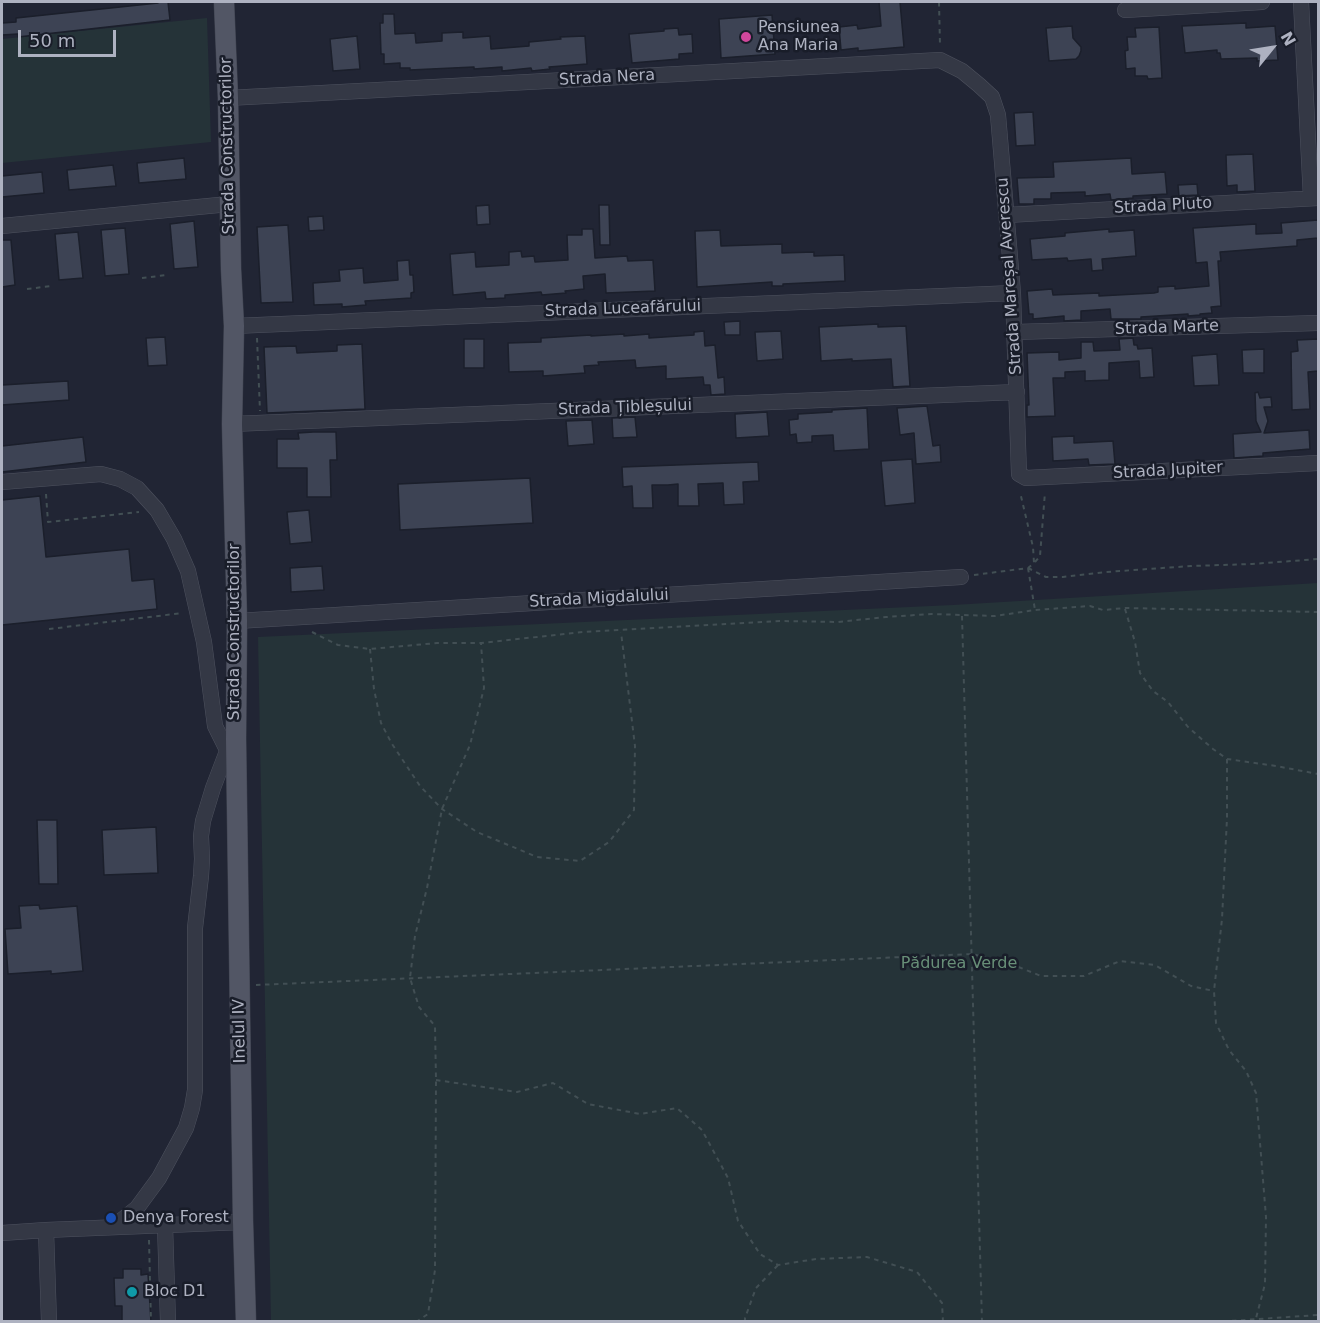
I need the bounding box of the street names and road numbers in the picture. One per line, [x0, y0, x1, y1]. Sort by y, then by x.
street label: Strada Constructorilor [217, 57, 239, 235]
street label: Strada Nera [559, 66, 655, 90]
street label: Strada Mareșal Averescu [994, 177, 1026, 375]
street label: Strada Pluto [1113, 194, 1213, 218]
street label: Strada Luceafărului [545, 297, 701, 321]
street label: Strada Marte [1115, 317, 1219, 339]
street label: Strada Țibleșului [558, 396, 692, 420]
street label: Strada Jupiter [1113, 459, 1223, 483]
street label: Strada Constructorilor [225, 544, 245, 720]
street label: Strada Migdalului [529, 586, 669, 612]
street label: Inelul IV [230, 999, 250, 1063]

